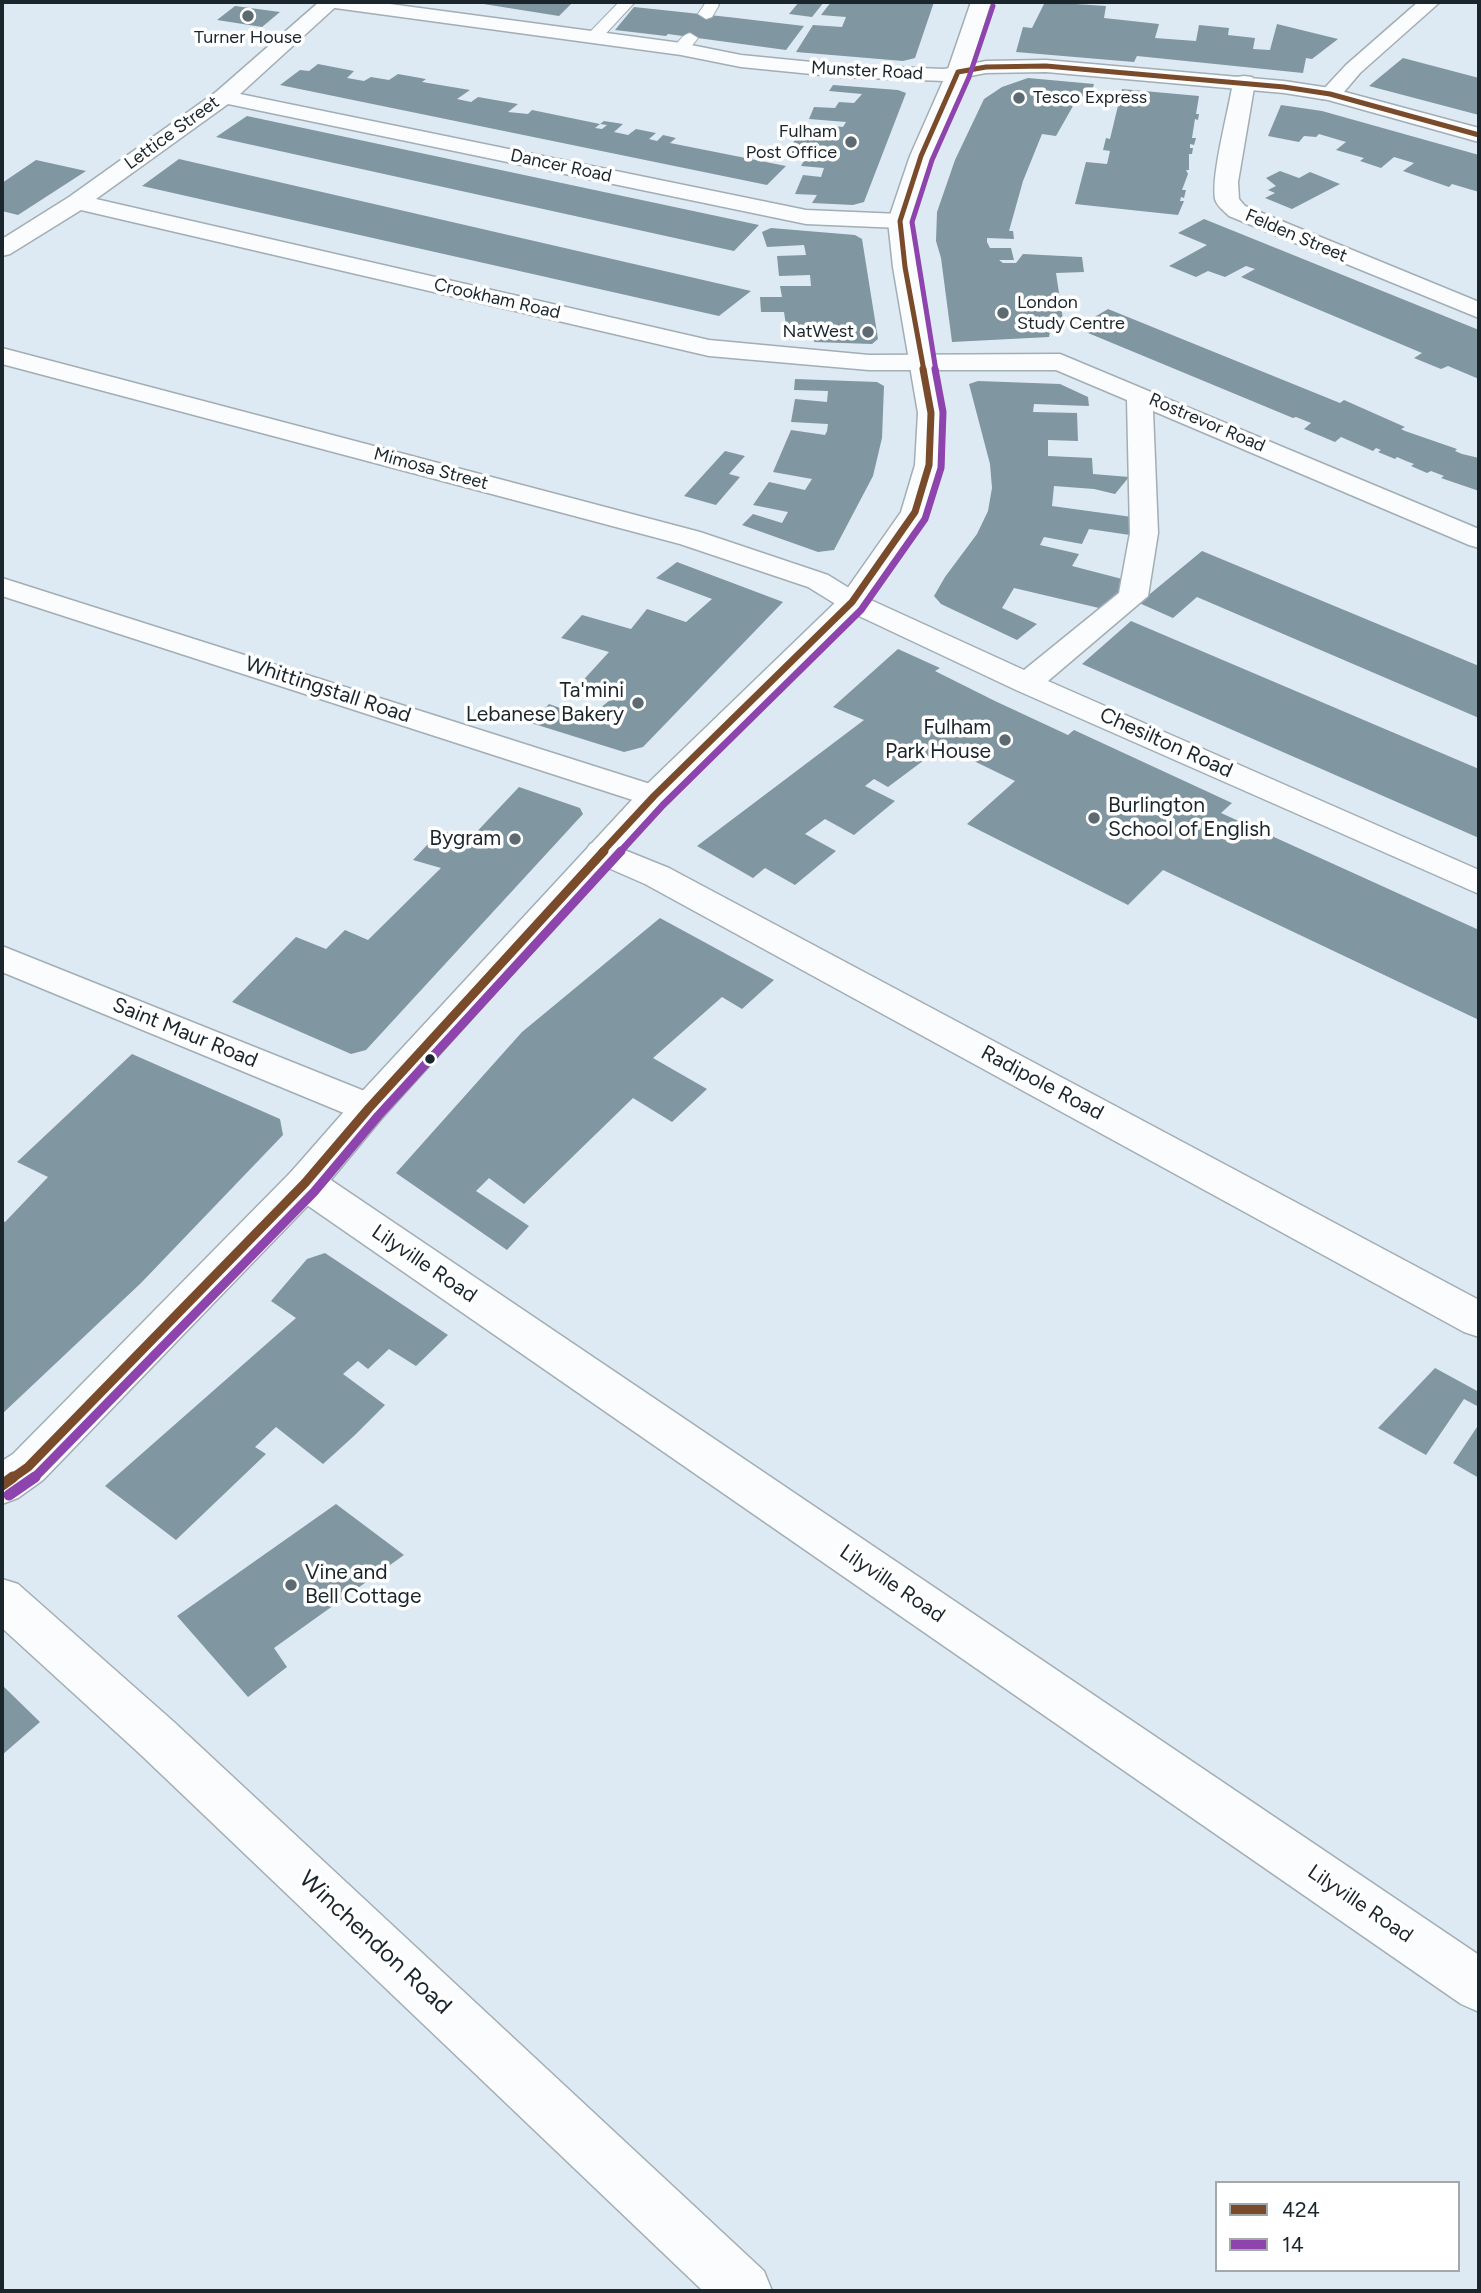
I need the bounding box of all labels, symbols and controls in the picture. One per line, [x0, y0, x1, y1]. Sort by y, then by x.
marker: Turner House [240, 8, 256, 24]
place label: Turner House [194, 27, 302, 49]
street label: Munster Road [810, 57, 924, 85]
place label: Tesco Express [1033, 87, 1147, 109]
marker: Tesco Express [1011, 90, 1027, 106]
street label: Lettice Street [121, 92, 223, 174]
place label: Fulham Post Office [746, 121, 837, 164]
marker: Fulham Post Office [843, 134, 859, 150]
street label: Dancer Road [508, 145, 614, 187]
street label: Felden Street [1242, 205, 1350, 267]
street label: Crookham Road [432, 274, 562, 324]
place label: London Study Centre [1017, 292, 1125, 334]
marker: London Study Centre [995, 305, 1011, 321]
place label: NatWest [783, 321, 854, 343]
marker: NatWest [860, 324, 876, 340]
street label: Rostrevor Road [1146, 389, 1268, 457]
street label: Mimosa Street [371, 443, 491, 495]
street label: Whittingstall Road [242, 651, 414, 729]
place label: Ta'mini Lebanese Bakery [466, 678, 624, 728]
marker: Ta'mini Lebanese Bakery [630, 695, 646, 711]
street label: Chesilton Road [1096, 702, 1236, 784]
place label: Fulham Park House [885, 715, 991, 765]
marker: Fulham Park House [997, 732, 1013, 748]
place label: Burlington School of English [1108, 793, 1271, 843]
marker: Burlington School of English [1086, 810, 1102, 826]
place label: Bygram [429, 826, 501, 852]
marker: Bygram [507, 831, 523, 847]
street label: Saint Maur Road [109, 992, 261, 1074]
street label: Radipole Road [976, 1040, 1108, 1126]
unlabelled marker [423, 1052, 437, 1066]
street label: Lilyville Road [367, 1220, 481, 1308]
street label: Lilyville Road [835, 1540, 949, 1628]
place label: Vine and Bell Cottage [305, 1560, 421, 1610]
marker: Vine and Bell Cottage [283, 1577, 299, 1593]
street label: Lilyville Road [1303, 1860, 1417, 1948]
street label: Winchendon Road [293, 1865, 457, 2021]
legend [1215, 2181, 1460, 2272]
text: 424 [1282, 2197, 1320, 2222]
text: 14 [1282, 2232, 1304, 2257]

